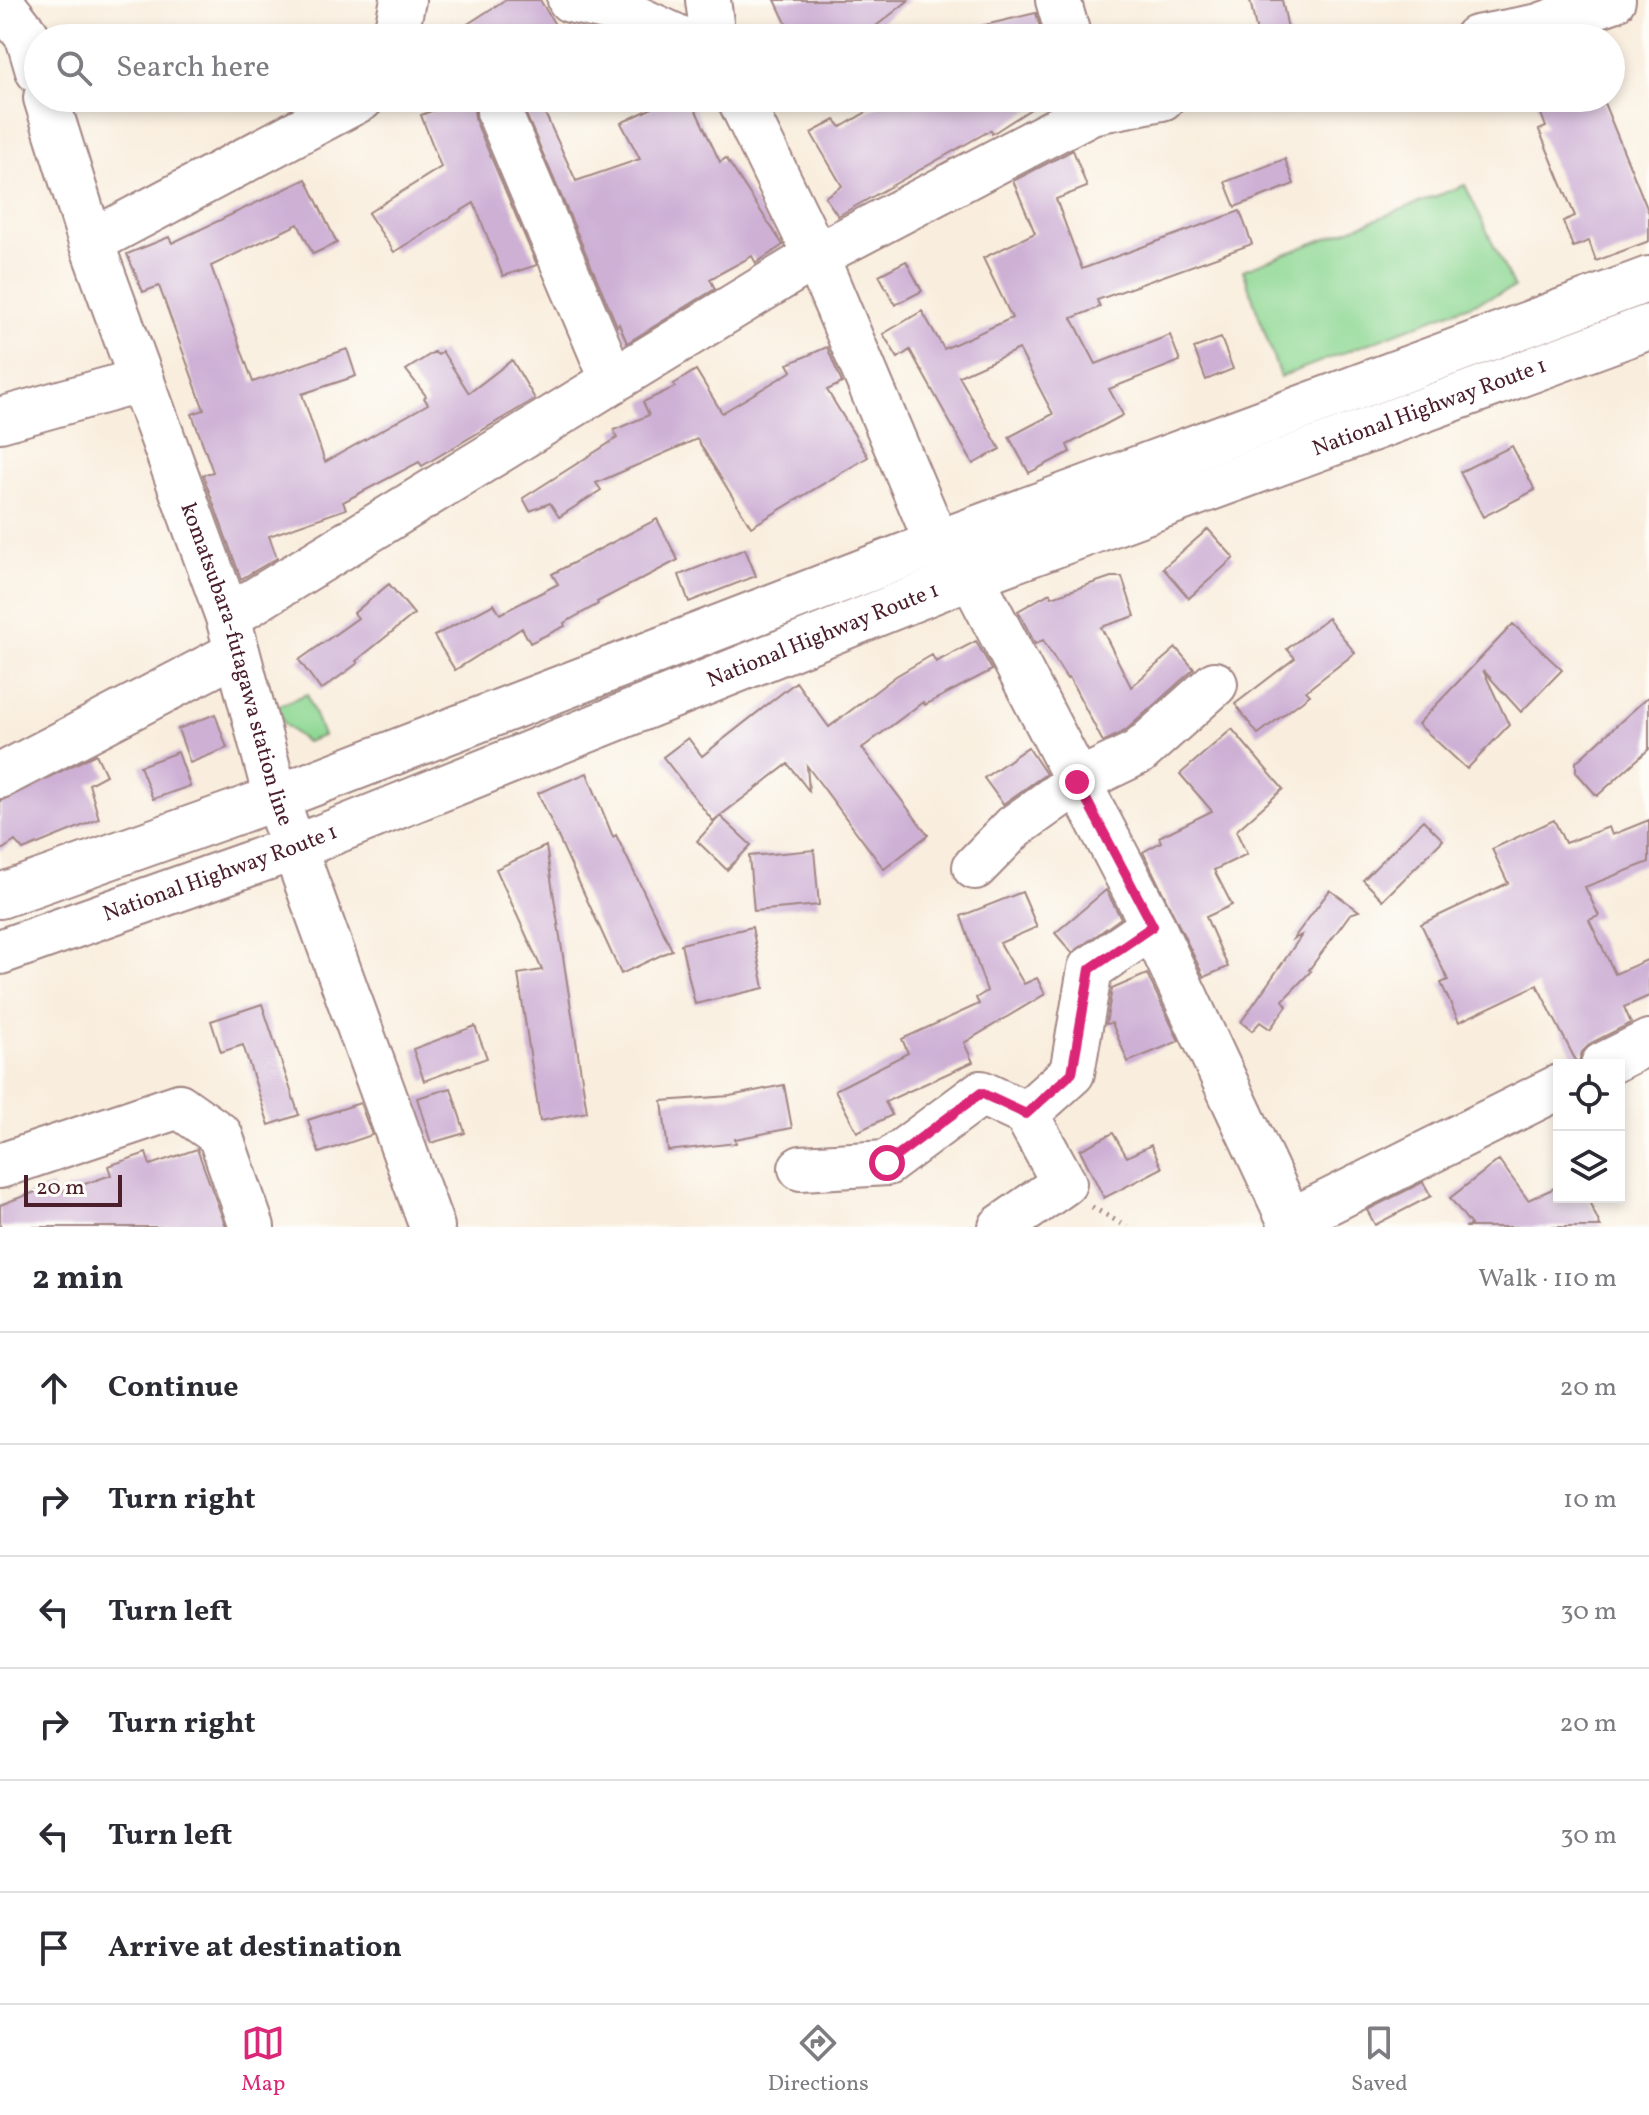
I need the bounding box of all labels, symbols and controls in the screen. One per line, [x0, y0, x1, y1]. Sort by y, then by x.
search box [24, 24, 1625, 112]
icon: search [52, 46, 96, 90]
text: Search here [116, 47, 270, 89]
street label: National Highway Route 1 [1308, 350, 1551, 465]
street label: komatsubara-futagawa station line [172, 499, 300, 830]
street label: National Highway Route 1 [702, 575, 944, 696]
route end [1059, 764, 1095, 800]
street label: National Highway Route 1 [99, 817, 342, 930]
map controls [1553, 1059, 1625, 1203]
button: locate [1553, 1059, 1625, 1131]
button: layers [1553, 1131, 1625, 1203]
route start [869, 1145, 905, 1181]
scale bar [24, 1171, 122, 1207]
text: 20 m [36, 1173, 85, 1204]
text: 2 min [32, 1256, 124, 1303]
text: Walk · 110 m [1478, 1261, 1617, 1297]
icon: ahead [32, 1366, 76, 1410]
text: Continue [108, 1367, 239, 1409]
text: 20 m [1559, 1370, 1617, 1406]
icon: right [32, 1478, 76, 1522]
text: Turn right [108, 1479, 256, 1521]
text: 10 m [1563, 1482, 1617, 1518]
icon: left [32, 1590, 76, 1634]
text: Turn left [108, 1591, 232, 1633]
text: 30 m [1560, 1594, 1617, 1630]
icon: right [32, 1702, 76, 1746]
text: Turn right [108, 1703, 256, 1745]
text: 20 m [1559, 1706, 1617, 1742]
icon: left [32, 1814, 76, 1858]
text: Turn left [108, 1815, 232, 1857]
text: 30 m [1560, 1818, 1617, 1854]
icon: arrive [32, 1926, 76, 1970]
text: Arrive at destination [108, 1927, 402, 1969]
tab: Map [241, 2021, 285, 2100]
tab: Directions [768, 2021, 869, 2100]
tab: Saved [1351, 2021, 1408, 2100]

